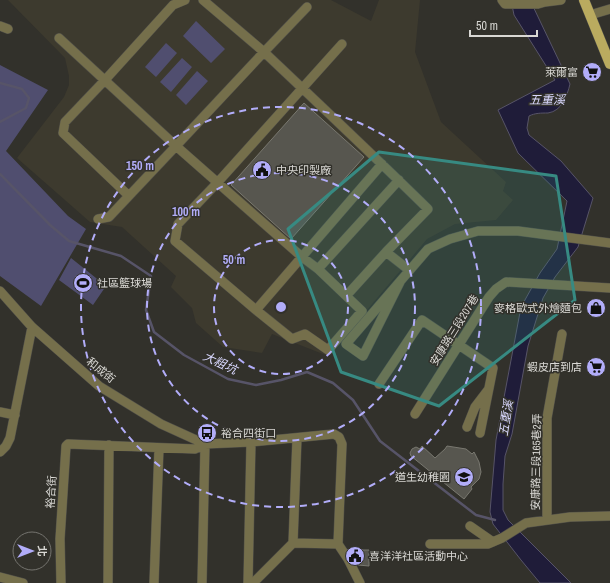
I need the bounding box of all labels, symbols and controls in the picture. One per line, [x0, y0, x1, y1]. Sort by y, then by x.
scale bar [470, 12, 537, 38]
text: 50 m [476, 18, 498, 34]
supermarket icon: 萊爾富 [581, 61, 603, 83]
place label: 萊爾富 [545, 65, 578, 79]
water label: 五重溪 [529, 92, 567, 108]
text: 150 m [126, 158, 154, 174]
public building icon: 中央印製廠 [251, 159, 273, 181]
place label: 中央印製廠 [276, 163, 331, 177]
text: 100 m [172, 204, 200, 220]
text: 50 m [223, 252, 245, 268]
sports icon: 社區籃球場 [72, 272, 94, 294]
place label: 社區籃球場 [97, 276, 152, 290]
street label: 安康路三段207巷 [427, 292, 481, 368]
shop icon: 麥格歐式外燴麵包 [585, 297, 607, 319]
centre of rings [274, 300, 288, 314]
place label: 麥格歐式外燴麵包 [494, 301, 582, 315]
water label: 大粗坑 [200, 348, 242, 379]
street label: 和成街 [84, 354, 118, 386]
supermarket icon: 蝦皮店到店 [585, 356, 607, 378]
place label: 蝦皮店到店 [527, 360, 582, 374]
water label: 五重溪 [495, 397, 517, 437]
street label: 安康路三段165巷2弄 [528, 413, 544, 511]
bus stop icon: 裕合四街口 [196, 422, 218, 444]
place label: 裕合四街口 [221, 426, 276, 440]
school or university icon: 道生幼稚園 [453, 466, 475, 488]
place label: 道生幼稚園 [395, 470, 450, 484]
street label: 裕合街 [43, 475, 59, 509]
north arrow [12, 531, 52, 571]
public building icon: 喜洋洋社區活動中心 [344, 545, 366, 567]
text: 北 [35, 546, 49, 557]
place label: 喜洋洋社區活動中心 [369, 549, 468, 563]

